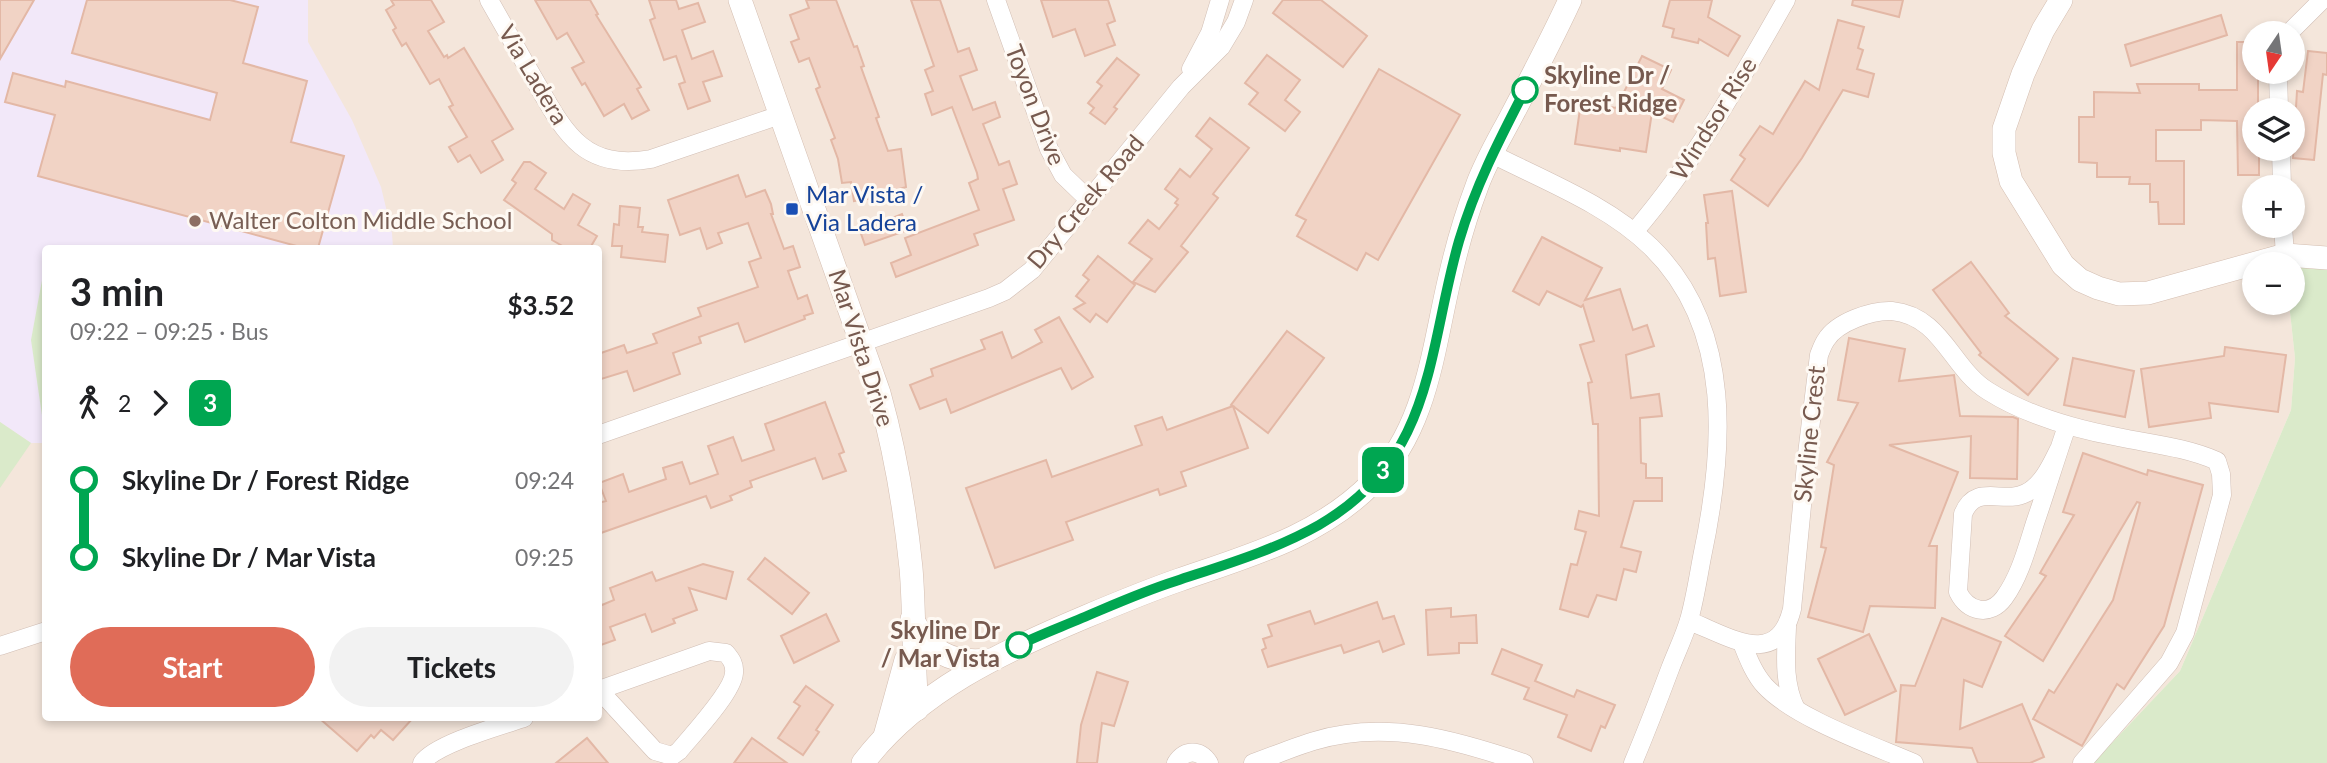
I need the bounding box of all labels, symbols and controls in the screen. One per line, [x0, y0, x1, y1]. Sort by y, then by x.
street label: Via Ladera [493, 19, 575, 129]
north arrow [2242, 21, 2305, 84]
map controls [2242, 21, 2305, 315]
street label: Toyon Drive [1000, 40, 1073, 169]
street label: Windsor Rise [1663, 51, 1762, 185]
place label: Skyline Dr / Forest Ridge [1544, 60, 1677, 117]
marker: Skyline Dr / Forest Ridge [1512, 77, 1538, 103]
button: layers [2242, 98, 2305, 161]
street label: Dry Creek Road [1020, 128, 1149, 274]
button: + [2242, 175, 2305, 238]
place label: Mar Vista / Via Ladera [806, 179, 923, 236]
marker: Mar Vista / Via Ladera [784, 201, 800, 217]
place label: Walter Colton Middle School [209, 205, 512, 234]
marker: Walter Colton Middle School [187, 213, 203, 229]
button: − [2242, 252, 2305, 315]
street label: Mar Vista Drive [823, 265, 902, 430]
text: 3 min [70, 268, 164, 314]
text: $3.52 [508, 289, 574, 321]
text: 09:22 – 09:25 · Bus [70, 317, 269, 345]
street label: Skyline Crest [1787, 364, 1830, 503]
icon: walk [70, 384, 108, 422]
icon: forward [141, 384, 179, 422]
text: 3 [203, 388, 217, 417]
text: 2 [118, 389, 131, 417]
line badge: 3 [1360, 447, 1406, 493]
text: 3 [1376, 455, 1390, 484]
text: Skyline Dr / Forest Ridge [122, 464, 409, 496]
text: 09:24 [515, 466, 574, 494]
text: Skyline Dr / Mar Vista [122, 541, 376, 573]
text: 09:25 [515, 543, 574, 571]
place label: Skyline Dr / Mar Vista [881, 615, 1000, 672]
button: Start [70, 627, 315, 707]
button: Tickets [329, 627, 574, 707]
marker: Skyline Dr / Mar Vista [1006, 632, 1032, 658]

